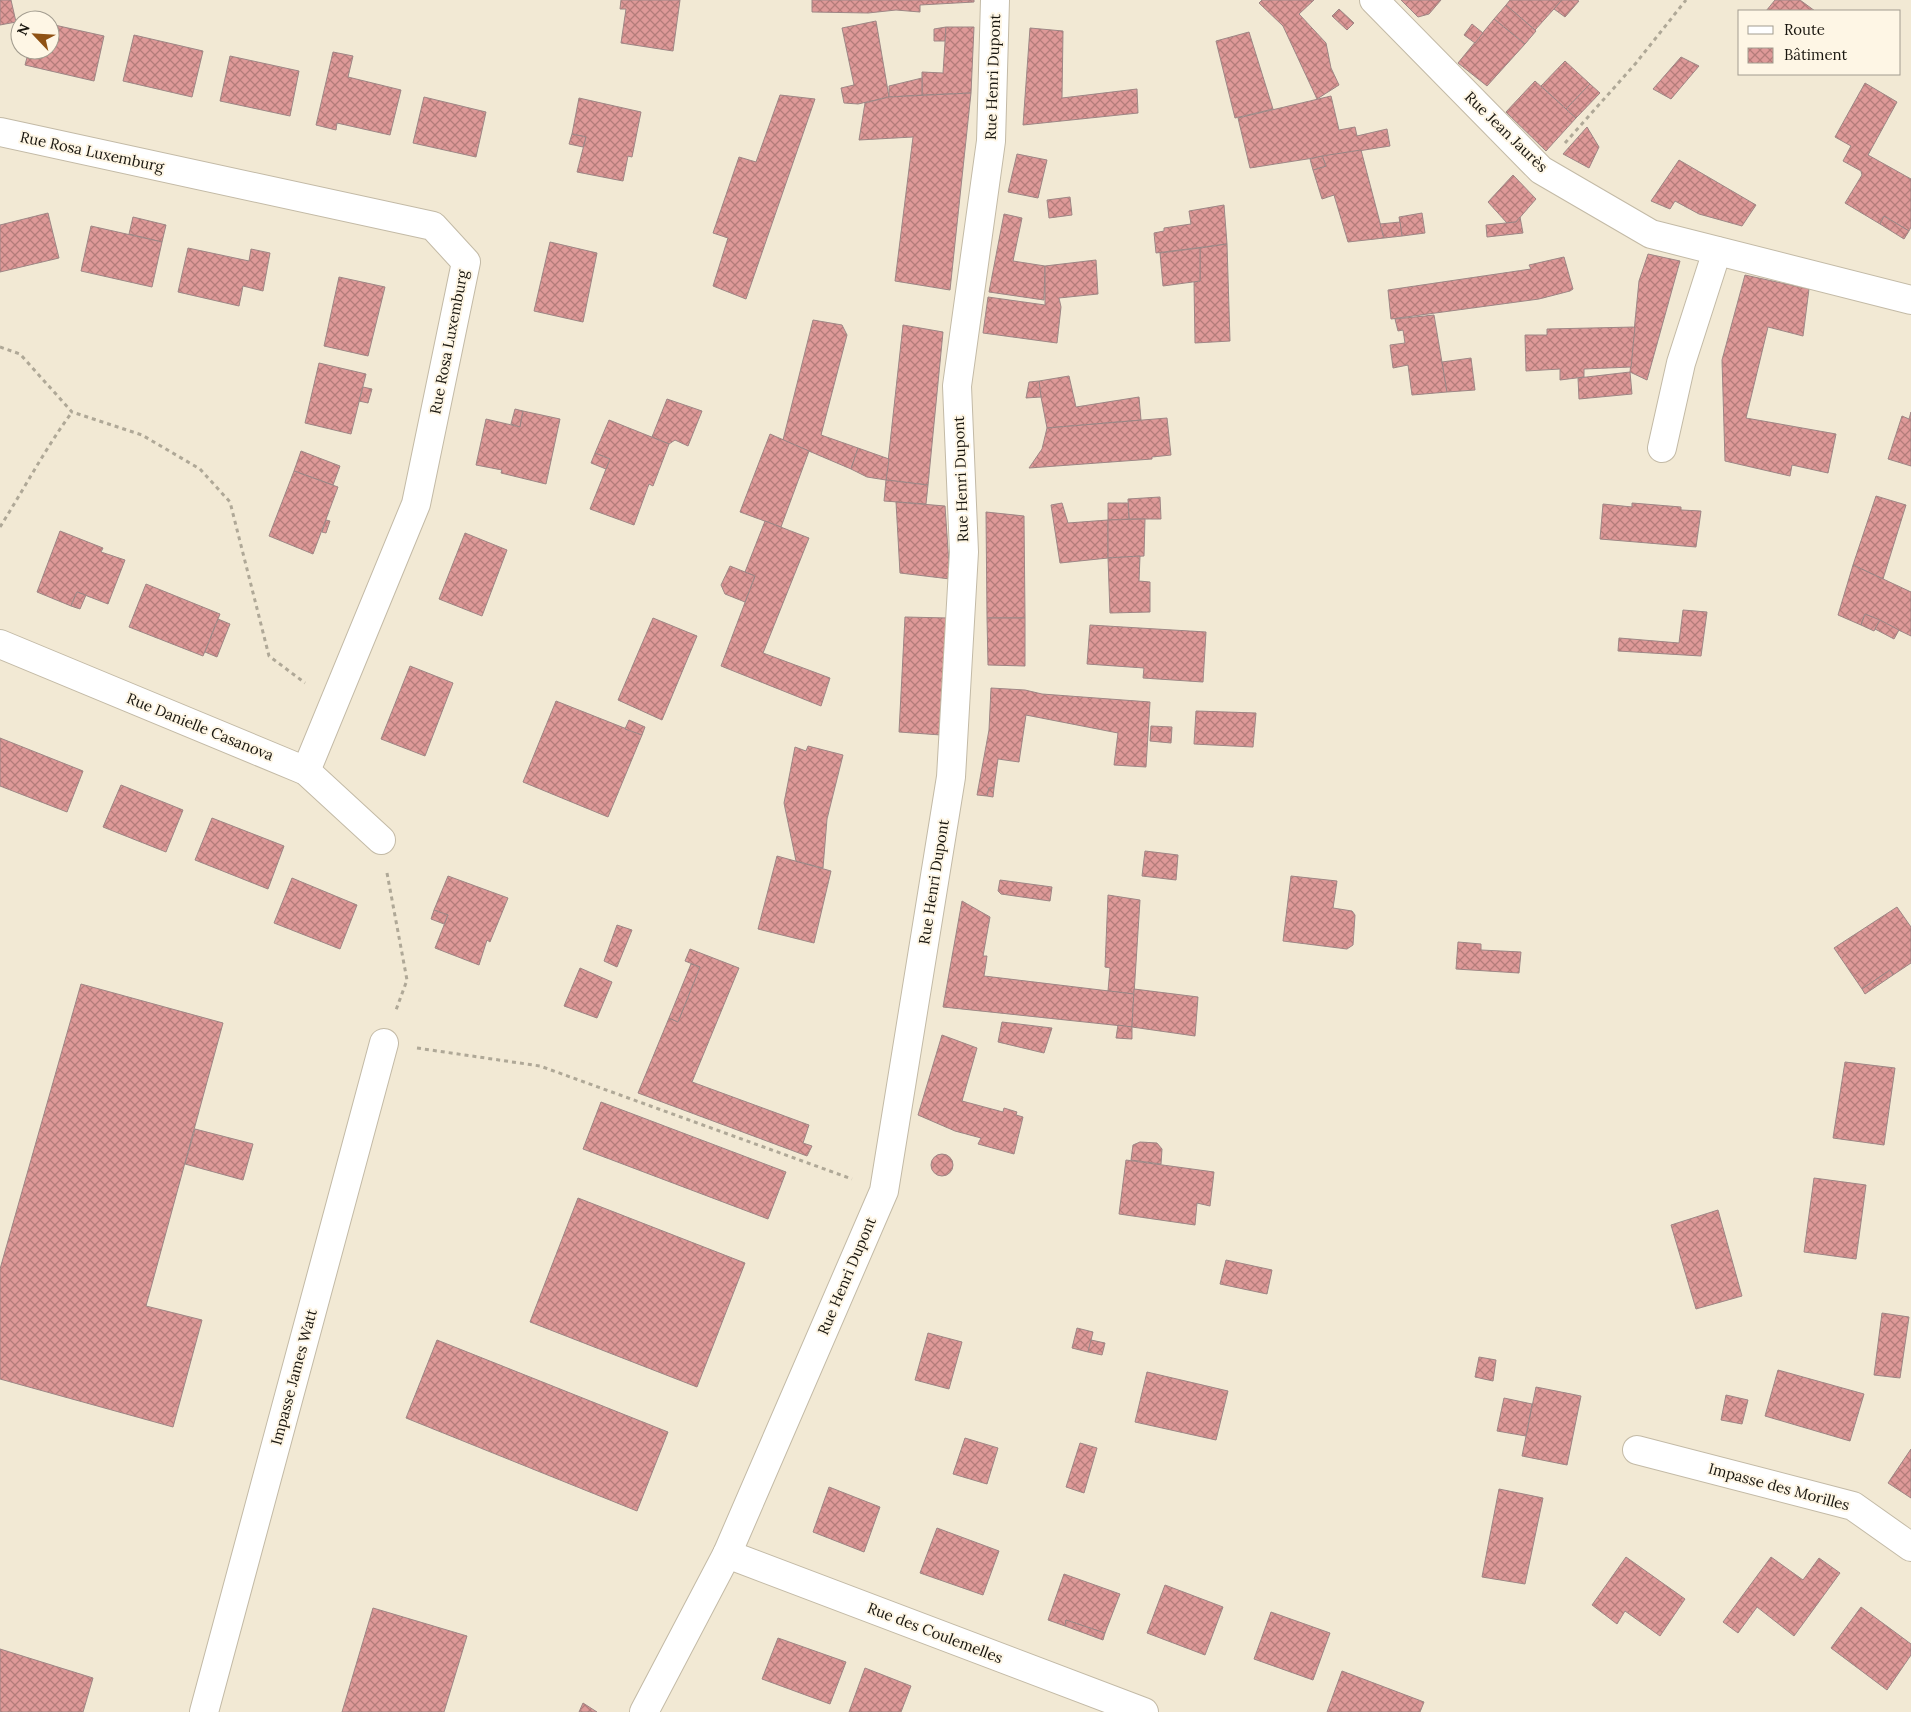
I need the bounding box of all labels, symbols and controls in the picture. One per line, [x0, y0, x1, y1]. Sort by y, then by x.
north arrow [10, 10, 60, 60]
legend [1738, 10, 1901, 75]
street label: Rue Henri Dupont [981, 13, 1004, 140]
text: Route [1784, 20, 1825, 39]
text: N [13, 21, 34, 38]
text: Bâtiment [1784, 45, 1847, 64]
street label: Rue Jean Jaurès [1461, 87, 1552, 176]
street label: Rue Rosa Luxemburg [18, 127, 166, 176]
street label: Rue Rosa Luxemburg [425, 267, 472, 416]
street label: Rue Henri Dupont [949, 415, 972, 542]
street label: Rue Danielle Casanova [124, 688, 277, 765]
street label: Rue Henri Dupont [914, 818, 953, 946]
street label: Rue Henri Dupont [813, 1214, 880, 1338]
street label: Impasse James Watt [266, 1306, 321, 1447]
street label: Impasse des Morilles [1706, 1459, 1852, 1515]
street label: Rue des Coulemelles [865, 1598, 1006, 1667]

